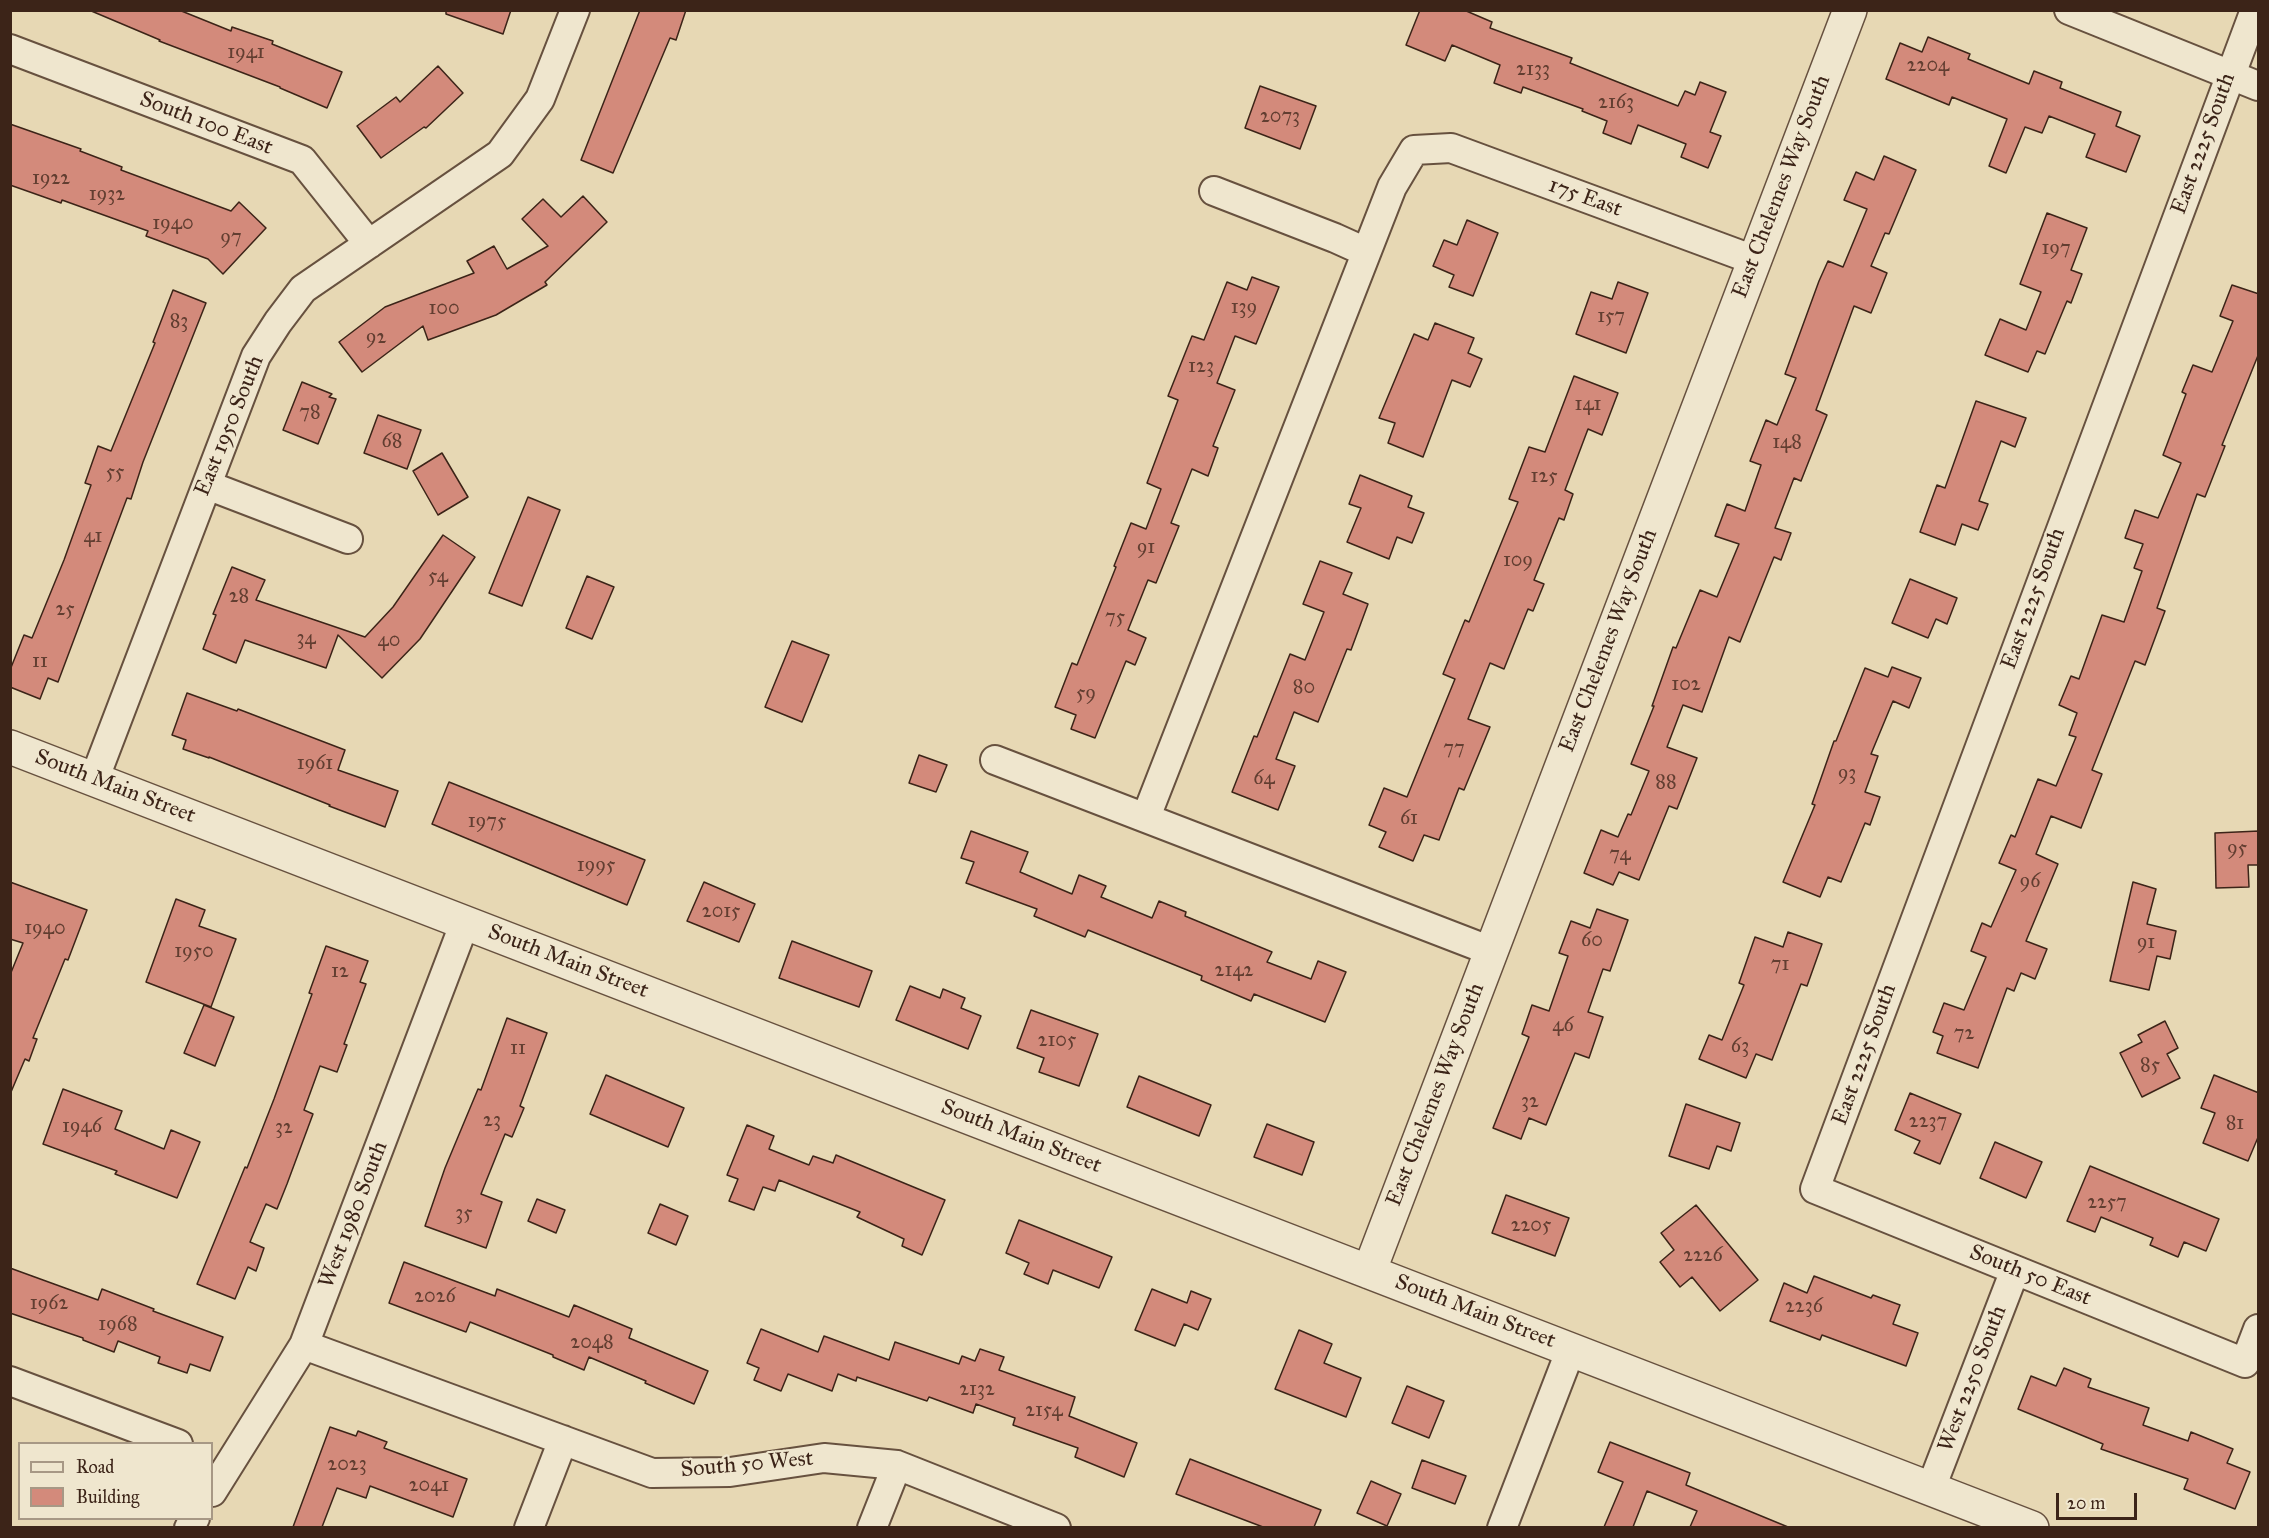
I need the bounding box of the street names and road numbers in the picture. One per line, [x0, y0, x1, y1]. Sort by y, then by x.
street label: East 2225 South [2166, 70, 2242, 218]
street label: East Chelemes Way South [1727, 72, 1837, 302]
street label: South 100 East [136, 87, 276, 161]
street label: 175 East [1545, 173, 1625, 223]
street label: East 1950 South [190, 352, 270, 500]
street label: East 2225 South [1996, 525, 2072, 673]
street label: East Chelemes Way South [1554, 526, 1664, 756]
street label: South Main Street [31, 744, 199, 830]
street label: South Main Street [484, 919, 652, 1005]
street label: East Chelemes Way South [1381, 980, 1491, 1210]
street label: East 2225 South [1827, 981, 1903, 1129]
street label: South Main Street [937, 1094, 1105, 1180]
street label: West 1980 South [314, 1138, 394, 1292]
street label: South 50 East [1965, 1240, 2095, 1312]
street label: South Main Street [1391, 1269, 1559, 1355]
street label: West 2250 South [1933, 1302, 2013, 1456]
street label: South 50 West [680, 1446, 814, 1484]

